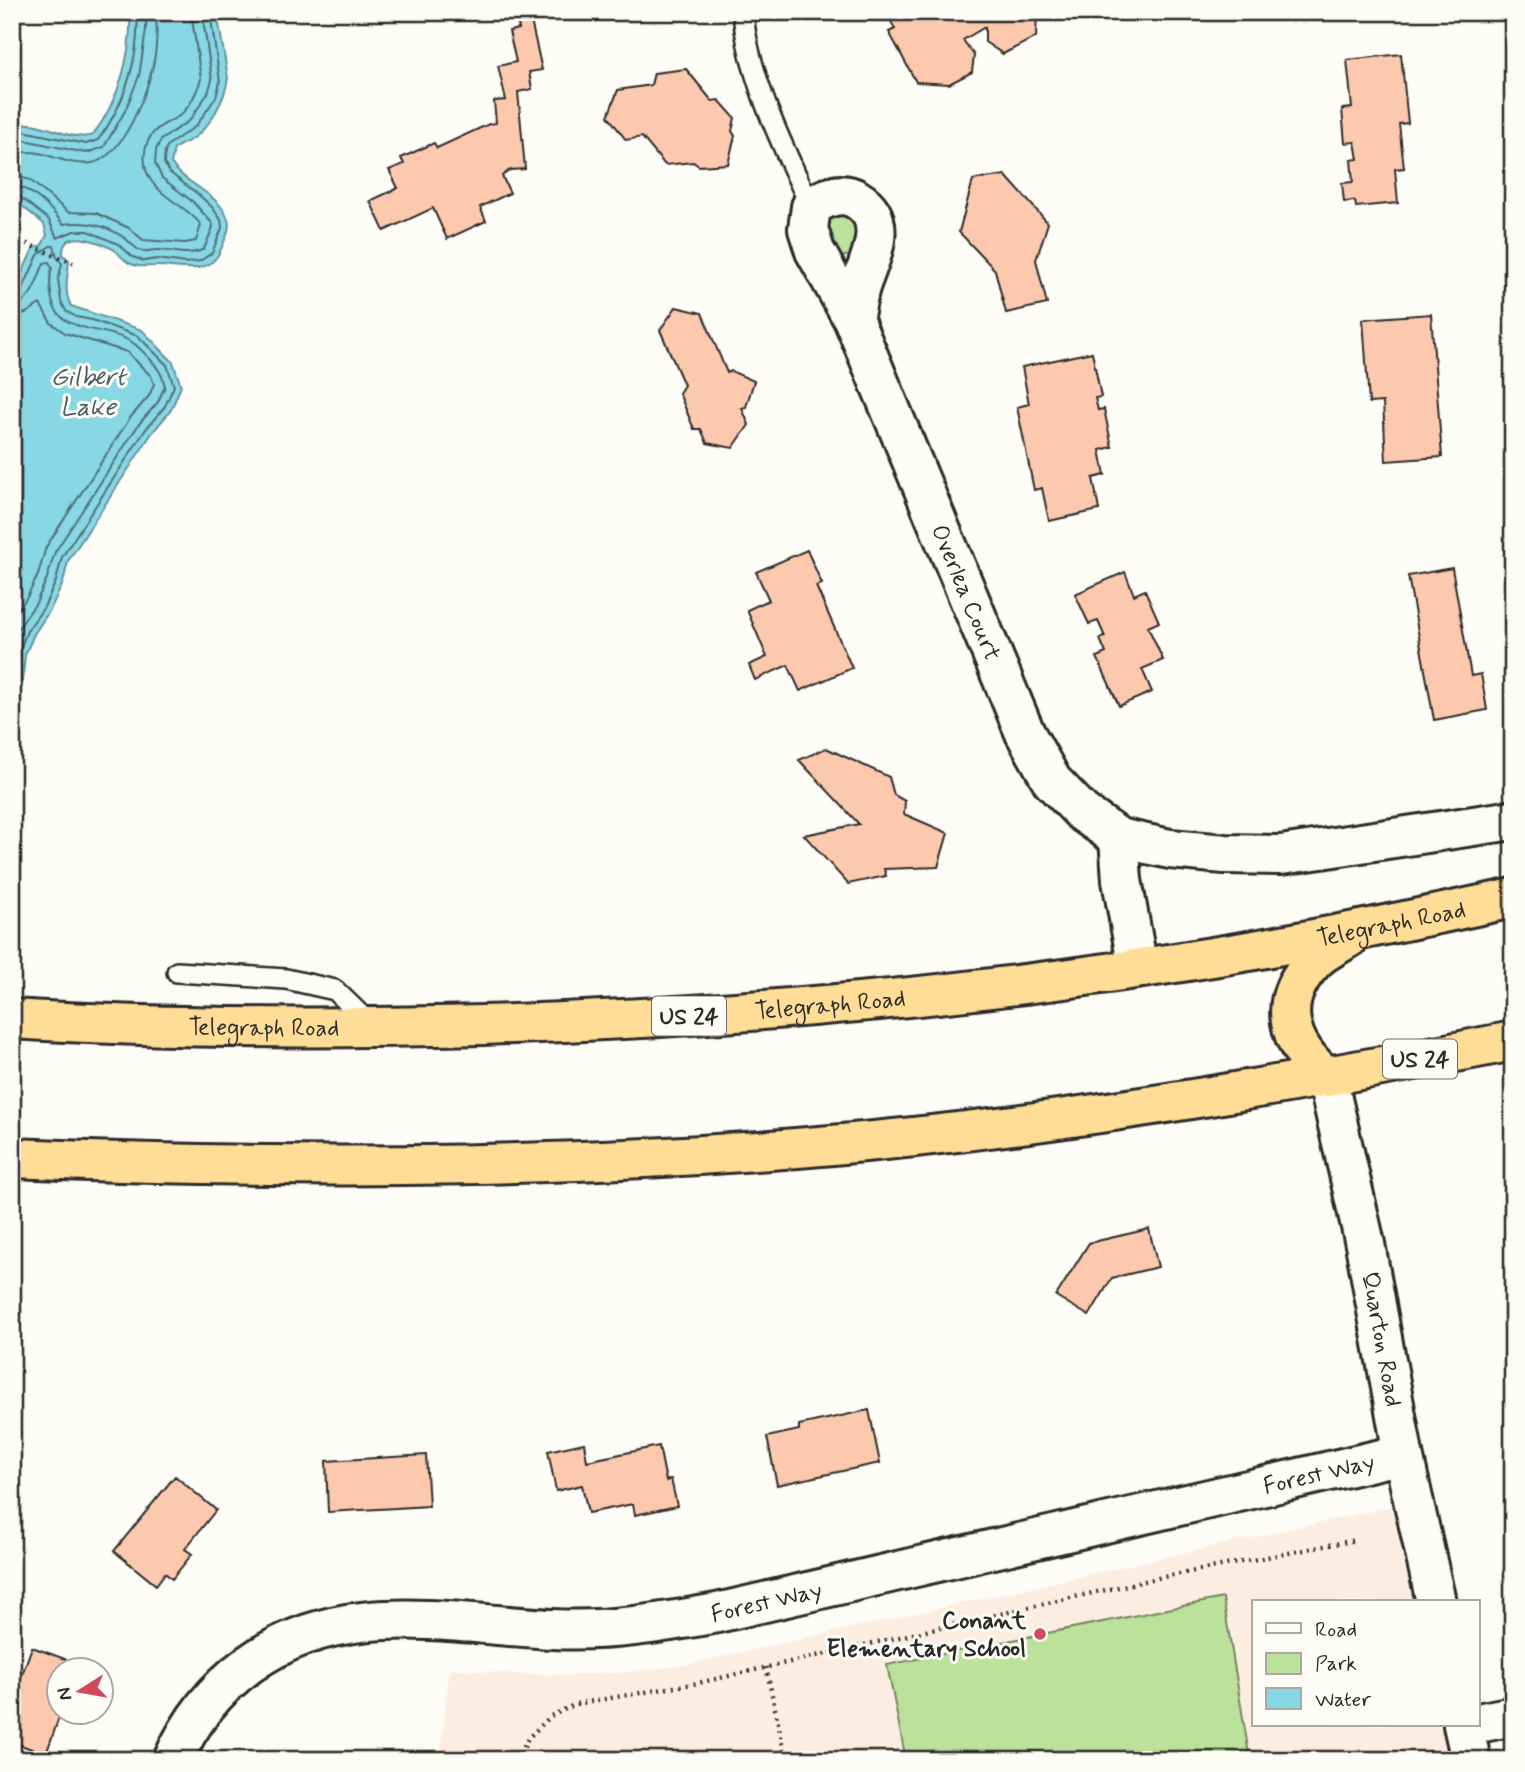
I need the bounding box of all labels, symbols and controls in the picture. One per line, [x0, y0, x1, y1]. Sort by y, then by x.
water label: Gilbert Lake [50, 361, 128, 425]
street label: Overlea Court [923, 520, 1007, 666]
street label: Telegraph Road [1314, 895, 1468, 955]
street label: Telegraph Road [754, 984, 907, 1028]
road number: US 24 [652, 996, 726, 1036]
street label: Telegraph Road [188, 1012, 339, 1046]
road number: US 24 [1383, 1040, 1457, 1078]
street label: Quarton Road [1353, 1269, 1408, 1410]
street label: Forest Way [1260, 1447, 1378, 1503]
street label: Forest Way [708, 1575, 825, 1631]
legend [1252, 1600, 1480, 1726]
place label: Conant Elementary School [827, 1606, 1027, 1665]
text: Road [1315, 1616, 1357, 1644]
marker: Conant Elementary School [1032, 1626, 1048, 1642]
text: Park [1315, 1650, 1357, 1678]
north arrow [46, 1656, 116, 1726]
text: N [51, 1685, 78, 1703]
text: Water [1315, 1686, 1371, 1714]

